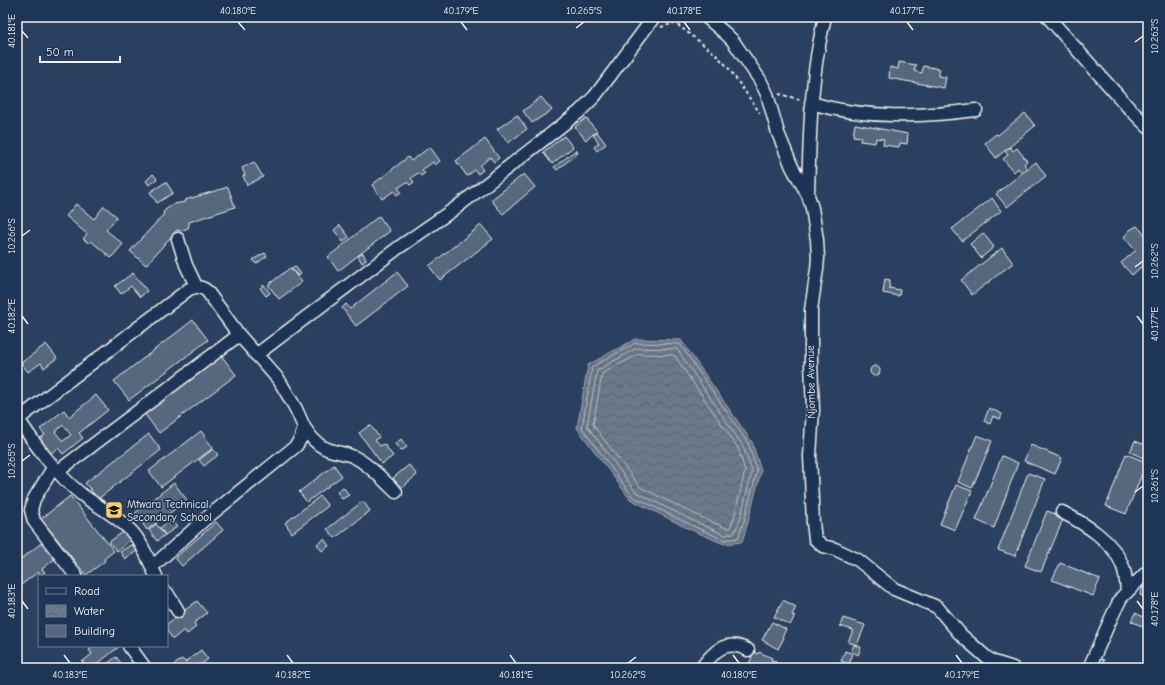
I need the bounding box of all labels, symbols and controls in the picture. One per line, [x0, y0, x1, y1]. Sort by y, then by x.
text: 40.180°E [220, 5, 256, 17]
text: 40.179°E [444, 5, 478, 17]
text: 10.265°S [566, 5, 602, 17]
text: 40.178°E [667, 5, 701, 17]
text: 40.177°E [890, 5, 924, 17]
text: 40.181°E [6, 14, 18, 48]
text: 10.263°S [1149, 18, 1161, 54]
scale bar [40, 38, 120, 64]
text: 50 m [46, 45, 74, 59]
text: 10.266°S [6, 218, 18, 254]
text: 10.262°S [1149, 243, 1161, 279]
text: 40.182°E [6, 298, 18, 334]
text: 40.177°E [1149, 307, 1161, 341]
street label: Njombe Avenue [804, 345, 818, 419]
text: 10.265°S [6, 443, 18, 479]
text: 10.261°S [1149, 468, 1161, 503]
place label: Mtwara Technical Secondary School [127, 498, 212, 524]
school or university icon: Mtwara Technical Secondary School [104, 500, 124, 520]
legend [38, 575, 168, 647]
text: 40.183°E [6, 583, 18, 619]
text: Road [74, 584, 100, 598]
text: 40.178°E [1149, 592, 1161, 626]
text: Water [74, 604, 104, 618]
text: Building [74, 624, 115, 638]
text: 40.183°E [52, 669, 88, 681]
text: 40.182°E [275, 669, 311, 681]
text: 40.181°E [499, 669, 533, 681]
text: 10.262°S [610, 669, 646, 681]
text: 40.180°E [721, 669, 757, 681]
text: 40.179°E [945, 669, 979, 681]

